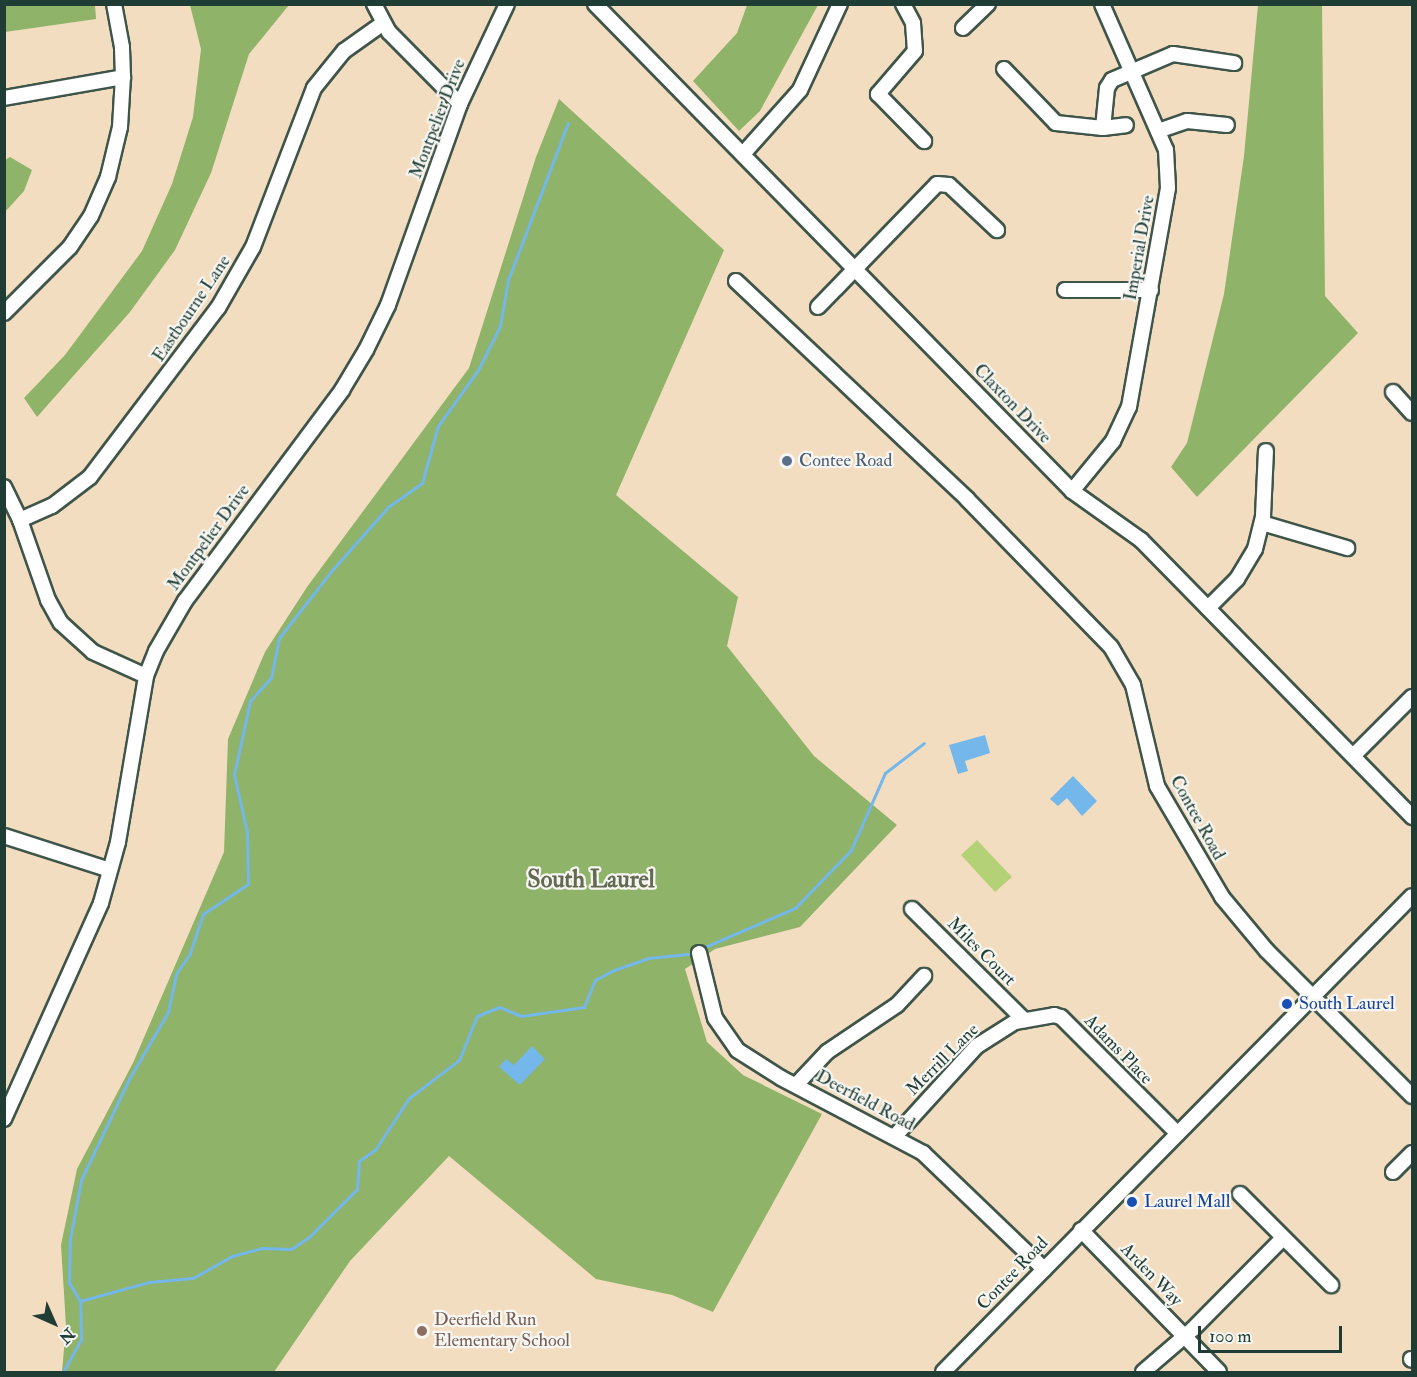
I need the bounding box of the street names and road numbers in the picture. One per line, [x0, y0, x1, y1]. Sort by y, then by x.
street label: Montpelier Drive [405, 56, 471, 182]
street label: Imperial Drive [1120, 194, 1160, 302]
street label: Eastbourne Lane [148, 252, 236, 366]
street label: Claxton Drive [969, 360, 1055, 448]
street label: Montpelier Drive [163, 481, 255, 595]
street label: Contee Road [1165, 772, 1229, 864]
street label: Miles Court [942, 913, 1020, 991]
street label: Adams Place [1079, 1011, 1157, 1089]
street label: Merrill Lane [902, 1019, 984, 1101]
street label: Deerfield Road [812, 1066, 918, 1136]
street label: Contee Road [973, 1233, 1053, 1315]
street label: Arden Way [1116, 1239, 1186, 1311]

